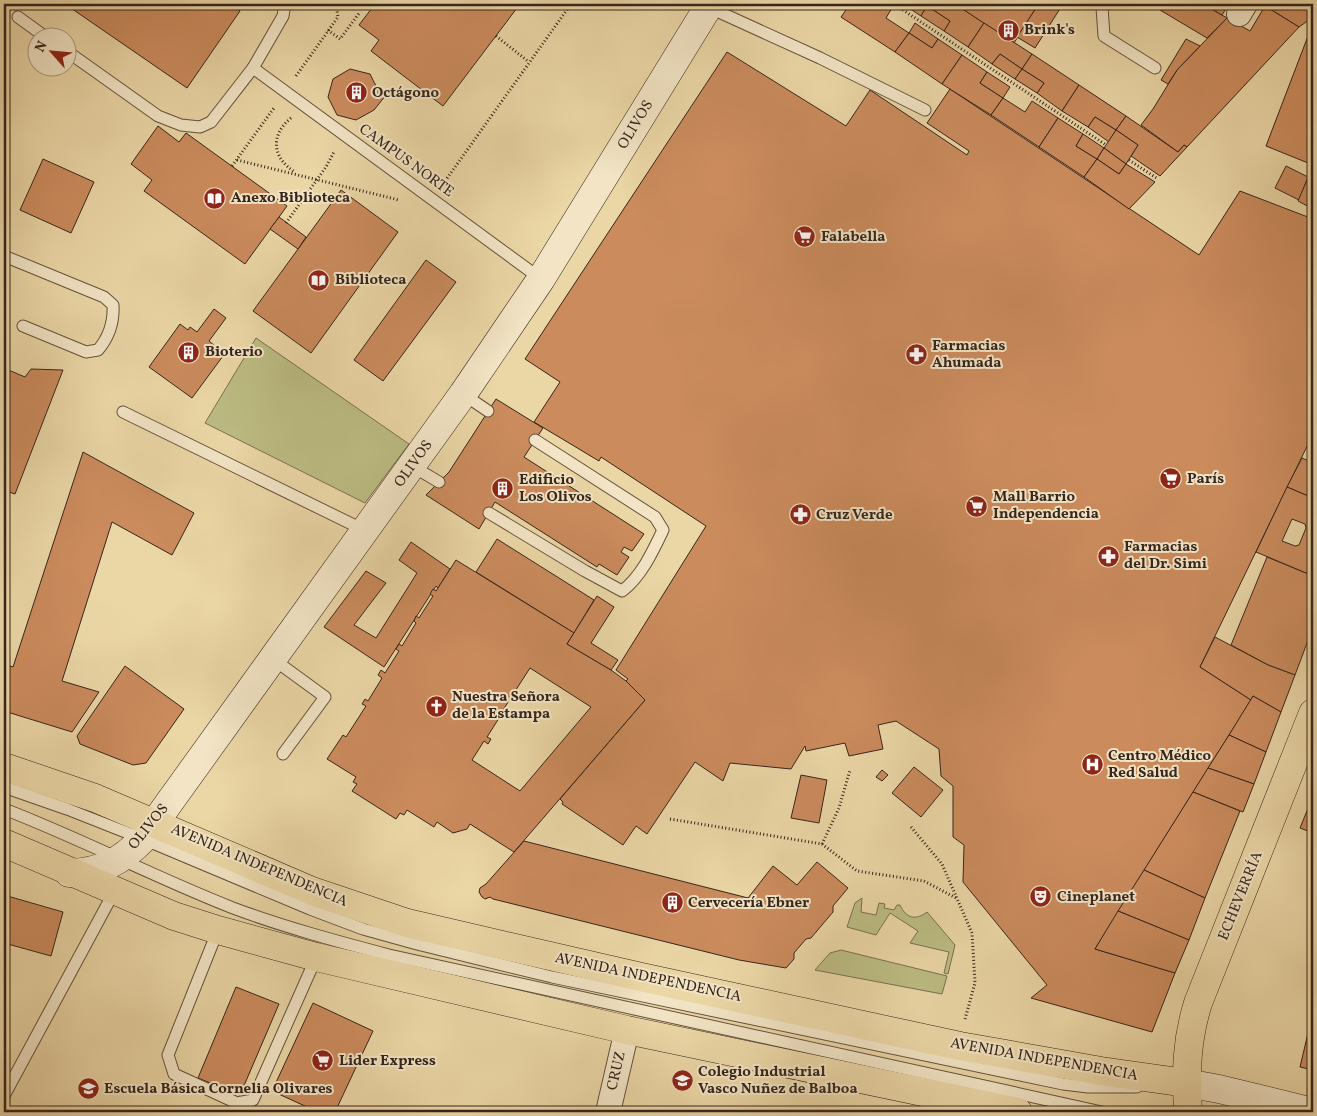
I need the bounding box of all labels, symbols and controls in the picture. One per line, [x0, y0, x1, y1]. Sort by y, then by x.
building icon: Brink's [996, 18, 1020, 42]
place label: Brink's [1024, 20, 1075, 41]
north arrow [28, 28, 78, 78]
text: N [31, 38, 53, 56]
building icon: Octágono [344, 81, 368, 105]
place label: Octágono [372, 83, 439, 104]
street label: OLIVOS [613, 96, 659, 154]
street label: CAMPUS NORTE [354, 119, 458, 203]
library icon: Anexo Biblioteca [203, 186, 227, 210]
place label: Anexo Biblioteca [231, 188, 350, 209]
supermarket icon: Falabella [793, 225, 817, 249]
place label: Falabella [821, 227, 886, 248]
library icon: Biblioteca [307, 268, 331, 292]
place label: Biblioteca [335, 270, 406, 291]
place label: Farmacias Ahumada [932, 336, 1006, 374]
building icon: Bioterio [177, 340, 201, 364]
place label: Bioterio [205, 342, 263, 363]
pharmacy icon: Farmacias Ahumada [904, 343, 928, 367]
street label: OLIVOS [390, 436, 438, 492]
supermarket icon: París [1159, 467, 1183, 491]
place label: París [1187, 469, 1224, 490]
place label: Edificio Los Olivos [519, 470, 592, 508]
building icon: Edificio Los Olivos [491, 477, 515, 501]
place label: Mall Barrio Independencia [993, 487, 1099, 525]
supermarket icon: Mall Barrio Independencia [965, 494, 989, 518]
pharmacy icon: Cruz Verde [788, 503, 812, 527]
place label: Cruz Verde [816, 505, 893, 526]
place label: Farmacias del Dr. Simi [1124, 537, 1207, 575]
pharmacy icon: Farmacias del Dr. Simi [1096, 544, 1120, 568]
place label: Nuestra Señora de la Estampa [452, 687, 560, 725]
church icon: Nuestra Señora de la Estampa [424, 694, 448, 718]
place label: Centro Médico Red Salud [1108, 746, 1212, 784]
hospital icon: Centro Médico Red Salud [1080, 753, 1104, 777]
street label: OLIVOS [124, 799, 174, 855]
street label: AVENIDA INDEPENDENCIA [167, 819, 351, 913]
street label: ECHEVERRÍA [1214, 848, 1269, 944]
theatre icon: Cineplanet [1029, 885, 1053, 909]
place label: Cineplanet [1057, 887, 1135, 908]
building icon: Cervecería Ebner [660, 891, 684, 915]
place label: Cervecería Ebner [688, 893, 809, 914]
street label: AVENIDA INDEPENDENCIA [553, 948, 744, 1008]
street label: AVENIDA INDEPENDENCIA [948, 1033, 1140, 1087]
supermarket icon: Lider Express [311, 1049, 335, 1073]
street label: CRUZ [602, 1049, 632, 1093]
place label: Lider Express [339, 1051, 436, 1072]
place label: Colegio Industrial Vasco Nuñez de Balboa [698, 1062, 858, 1100]
school or university icon: Colegio Industrial Vasco Nuñez de Balboa [670, 1069, 694, 1093]
school or university icon: Escuela Básica Cornelia Olivares [76, 1077, 100, 1101]
place label: Escuela Básica Cornelia Olivares [104, 1079, 333, 1100]

